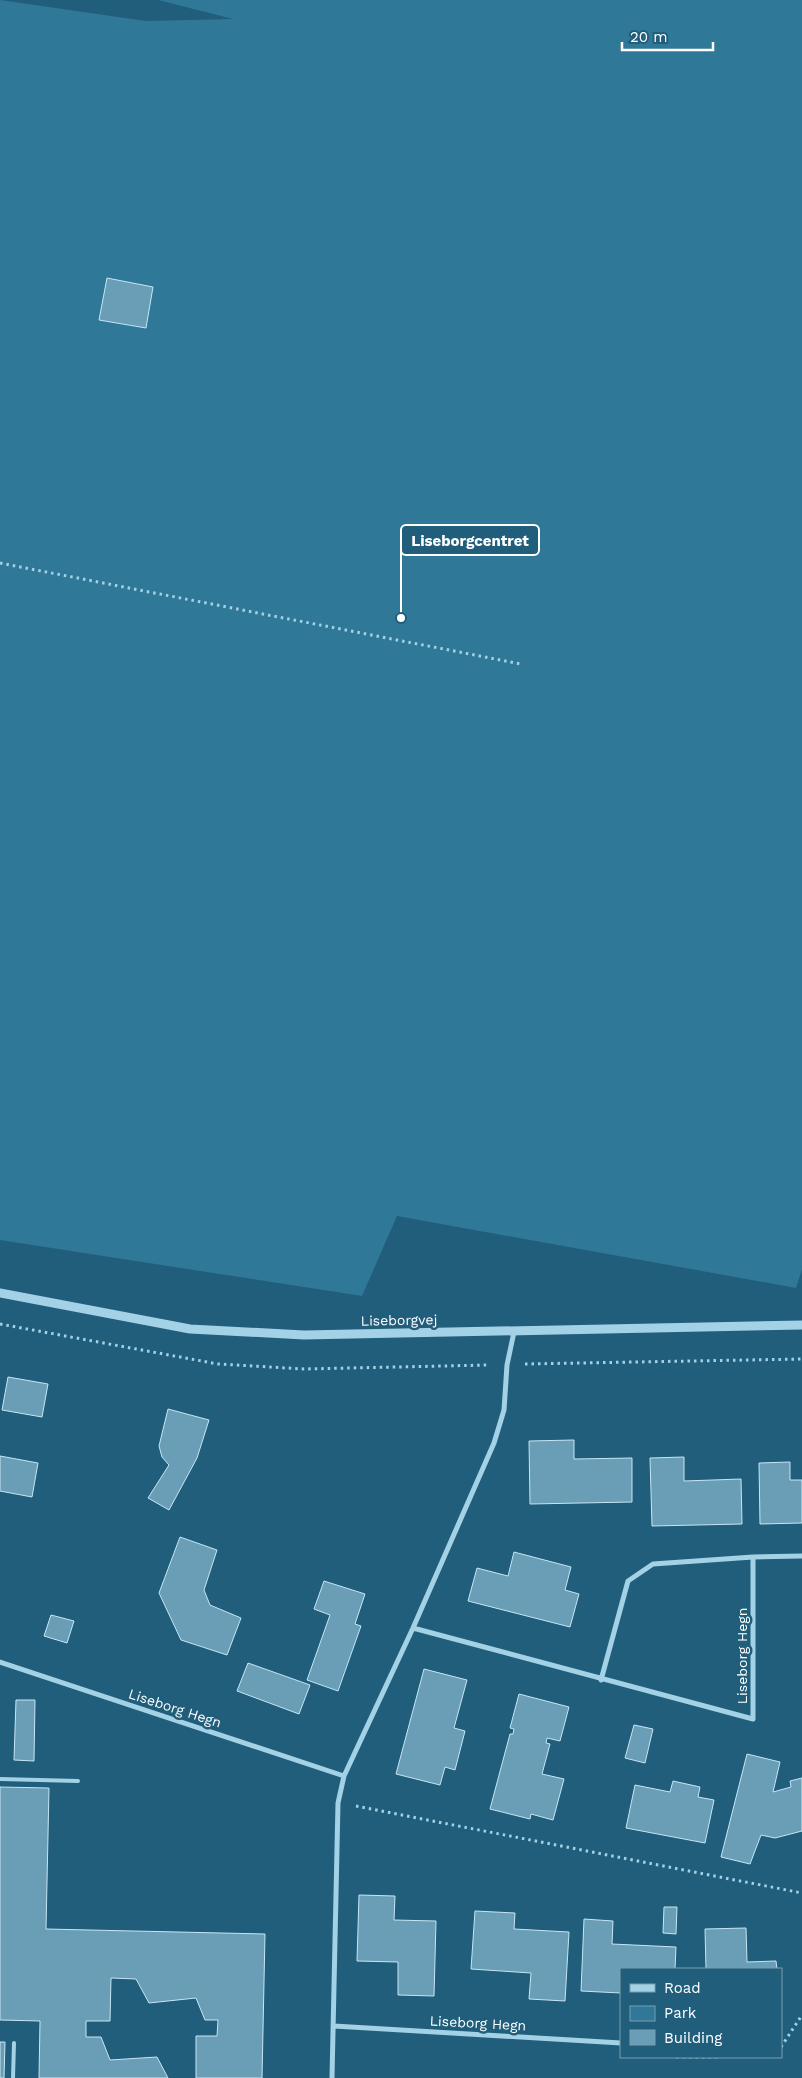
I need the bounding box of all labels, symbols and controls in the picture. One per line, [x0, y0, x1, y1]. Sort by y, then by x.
scale bar [622, 20, 713, 52]
text: 20 m [630, 28, 668, 46]
callout: Liseborgcentret [401, 525, 539, 555]
text: Liseborgcentret [411, 532, 529, 550]
street label: Liseborgvej [361, 1311, 437, 1329]
street label: Liseborg Hegn [734, 1608, 750, 1704]
street label: Liseborg Hegn [127, 1685, 223, 1731]
legend [620, 1968, 782, 2058]
text: Road [664, 1979, 701, 1997]
text: Park [664, 2004, 697, 2022]
street label: Liseborg Hegn [429, 2012, 527, 2034]
text: Building [664, 2029, 722, 2047]

